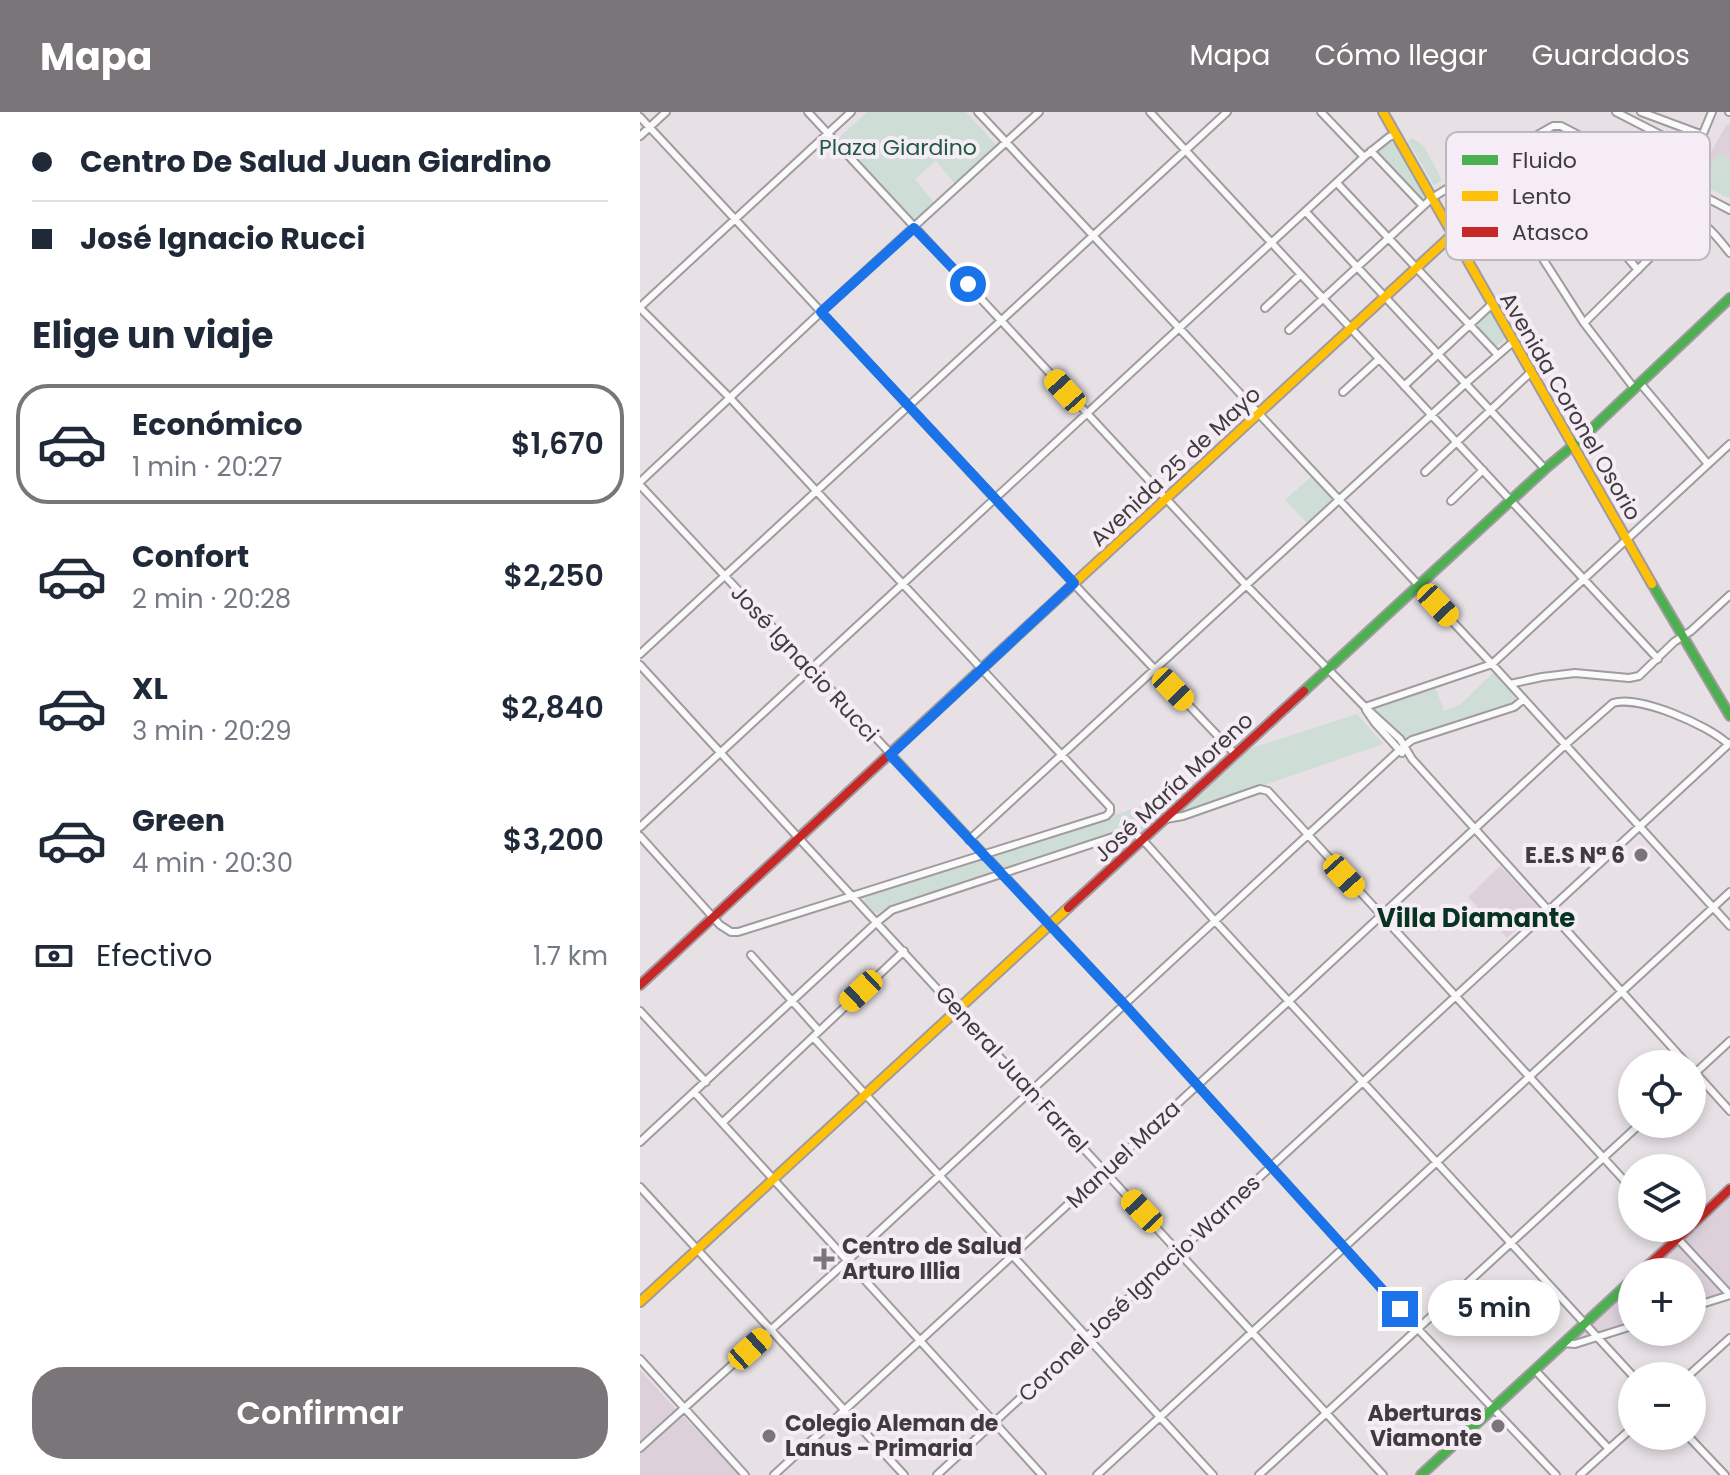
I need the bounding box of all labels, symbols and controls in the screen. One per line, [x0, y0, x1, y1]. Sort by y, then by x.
text: Mapa [40, 30, 152, 83]
text: Mapa [1189, 36, 1270, 75]
text: Cómo llegar [1314, 36, 1488, 75]
text: Guardados [1532, 36, 1690, 75]
park label: Plaza Giardino [819, 132, 977, 163]
legend [1446, 132, 1710, 260]
text: Centro De Salud Juan Giardino [80, 140, 551, 183]
text: Fluido [1512, 145, 1577, 176]
text: Lento [1512, 181, 1571, 212]
text: José Ignacio Rucci [80, 217, 365, 260]
text: Atasco [1512, 217, 1589, 248]
route start [950, 266, 986, 302]
street label: Avenida Coronel Osorio [1492, 286, 1649, 526]
text: Elige un viaje [32, 310, 274, 361]
car [1040, 365, 1090, 417]
street label: Avenida 25 de Mayo [1083, 379, 1267, 554]
text: Económico [132, 403, 303, 446]
icon: car [36, 408, 108, 480]
text: $1,670 [511, 422, 604, 465]
text: 1 min · 20:27 [132, 449, 282, 485]
text: Confort [132, 535, 249, 578]
icon: car [36, 540, 108, 612]
text: $2,250 [504, 554, 604, 597]
street label: José Ignacio Rucci [724, 578, 886, 749]
car [1413, 579, 1463, 631]
text: 2 min · 20:28 [132, 581, 291, 617]
car [1148, 663, 1198, 715]
text: XL [132, 667, 168, 710]
icon: car [36, 672, 108, 744]
text: $2,840 [501, 686, 604, 729]
street label: José María Moreno [1087, 705, 1260, 870]
text: 3 min · 20:29 [132, 713, 292, 749]
text: Green [132, 799, 225, 842]
icon: car [36, 804, 108, 876]
text: $3,200 [503, 818, 604, 861]
place label: E.E.S Nª 6 [1525, 840, 1625, 871]
text: 4 min · 20:30 [132, 845, 293, 881]
marker: E.E.S Nª 6 [1632, 846, 1650, 864]
car [1319, 850, 1369, 902]
district label: Villa Diamante [1377, 900, 1575, 936]
icon: cash [32, 934, 76, 978]
text: Efectivo [96, 934, 212, 977]
text: 1.7 km [533, 938, 608, 974]
car [835, 966, 887, 1016]
street label: General Juan Farrel [928, 979, 1095, 1160]
map controls [1618, 1050, 1706, 1450]
button: locate [1618, 1050, 1706, 1138]
street label: Manuel Maza [1060, 1093, 1187, 1215]
button: layers [1618, 1154, 1706, 1242]
street label: Coronel José Ignacio Warnes [1011, 1168, 1267, 1409]
car [1117, 1185, 1167, 1237]
place label: Centro de Salud Arturo Illia [842, 1231, 1022, 1287]
marker: Centro de Salud Arturo Illia [813, 1248, 835, 1270]
button: + [1618, 1258, 1706, 1346]
callout: 5 min [1428, 1281, 1560, 1337]
text: 5 min [1457, 1290, 1531, 1326]
route end [1382, 1291, 1418, 1327]
car [724, 1324, 776, 1374]
button: − [1618, 1362, 1706, 1450]
button: Confirmar [32, 1367, 608, 1459]
place label: Aberturas Viamonte [1367, 1398, 1482, 1454]
place label: Colegio Aleman de Lanus - Primaria [785, 1408, 998, 1464]
marker: Aberturas Viamonte [1489, 1417, 1507, 1435]
marker: Colegio Aleman de Lanus - Primaria [760, 1427, 778, 1445]

